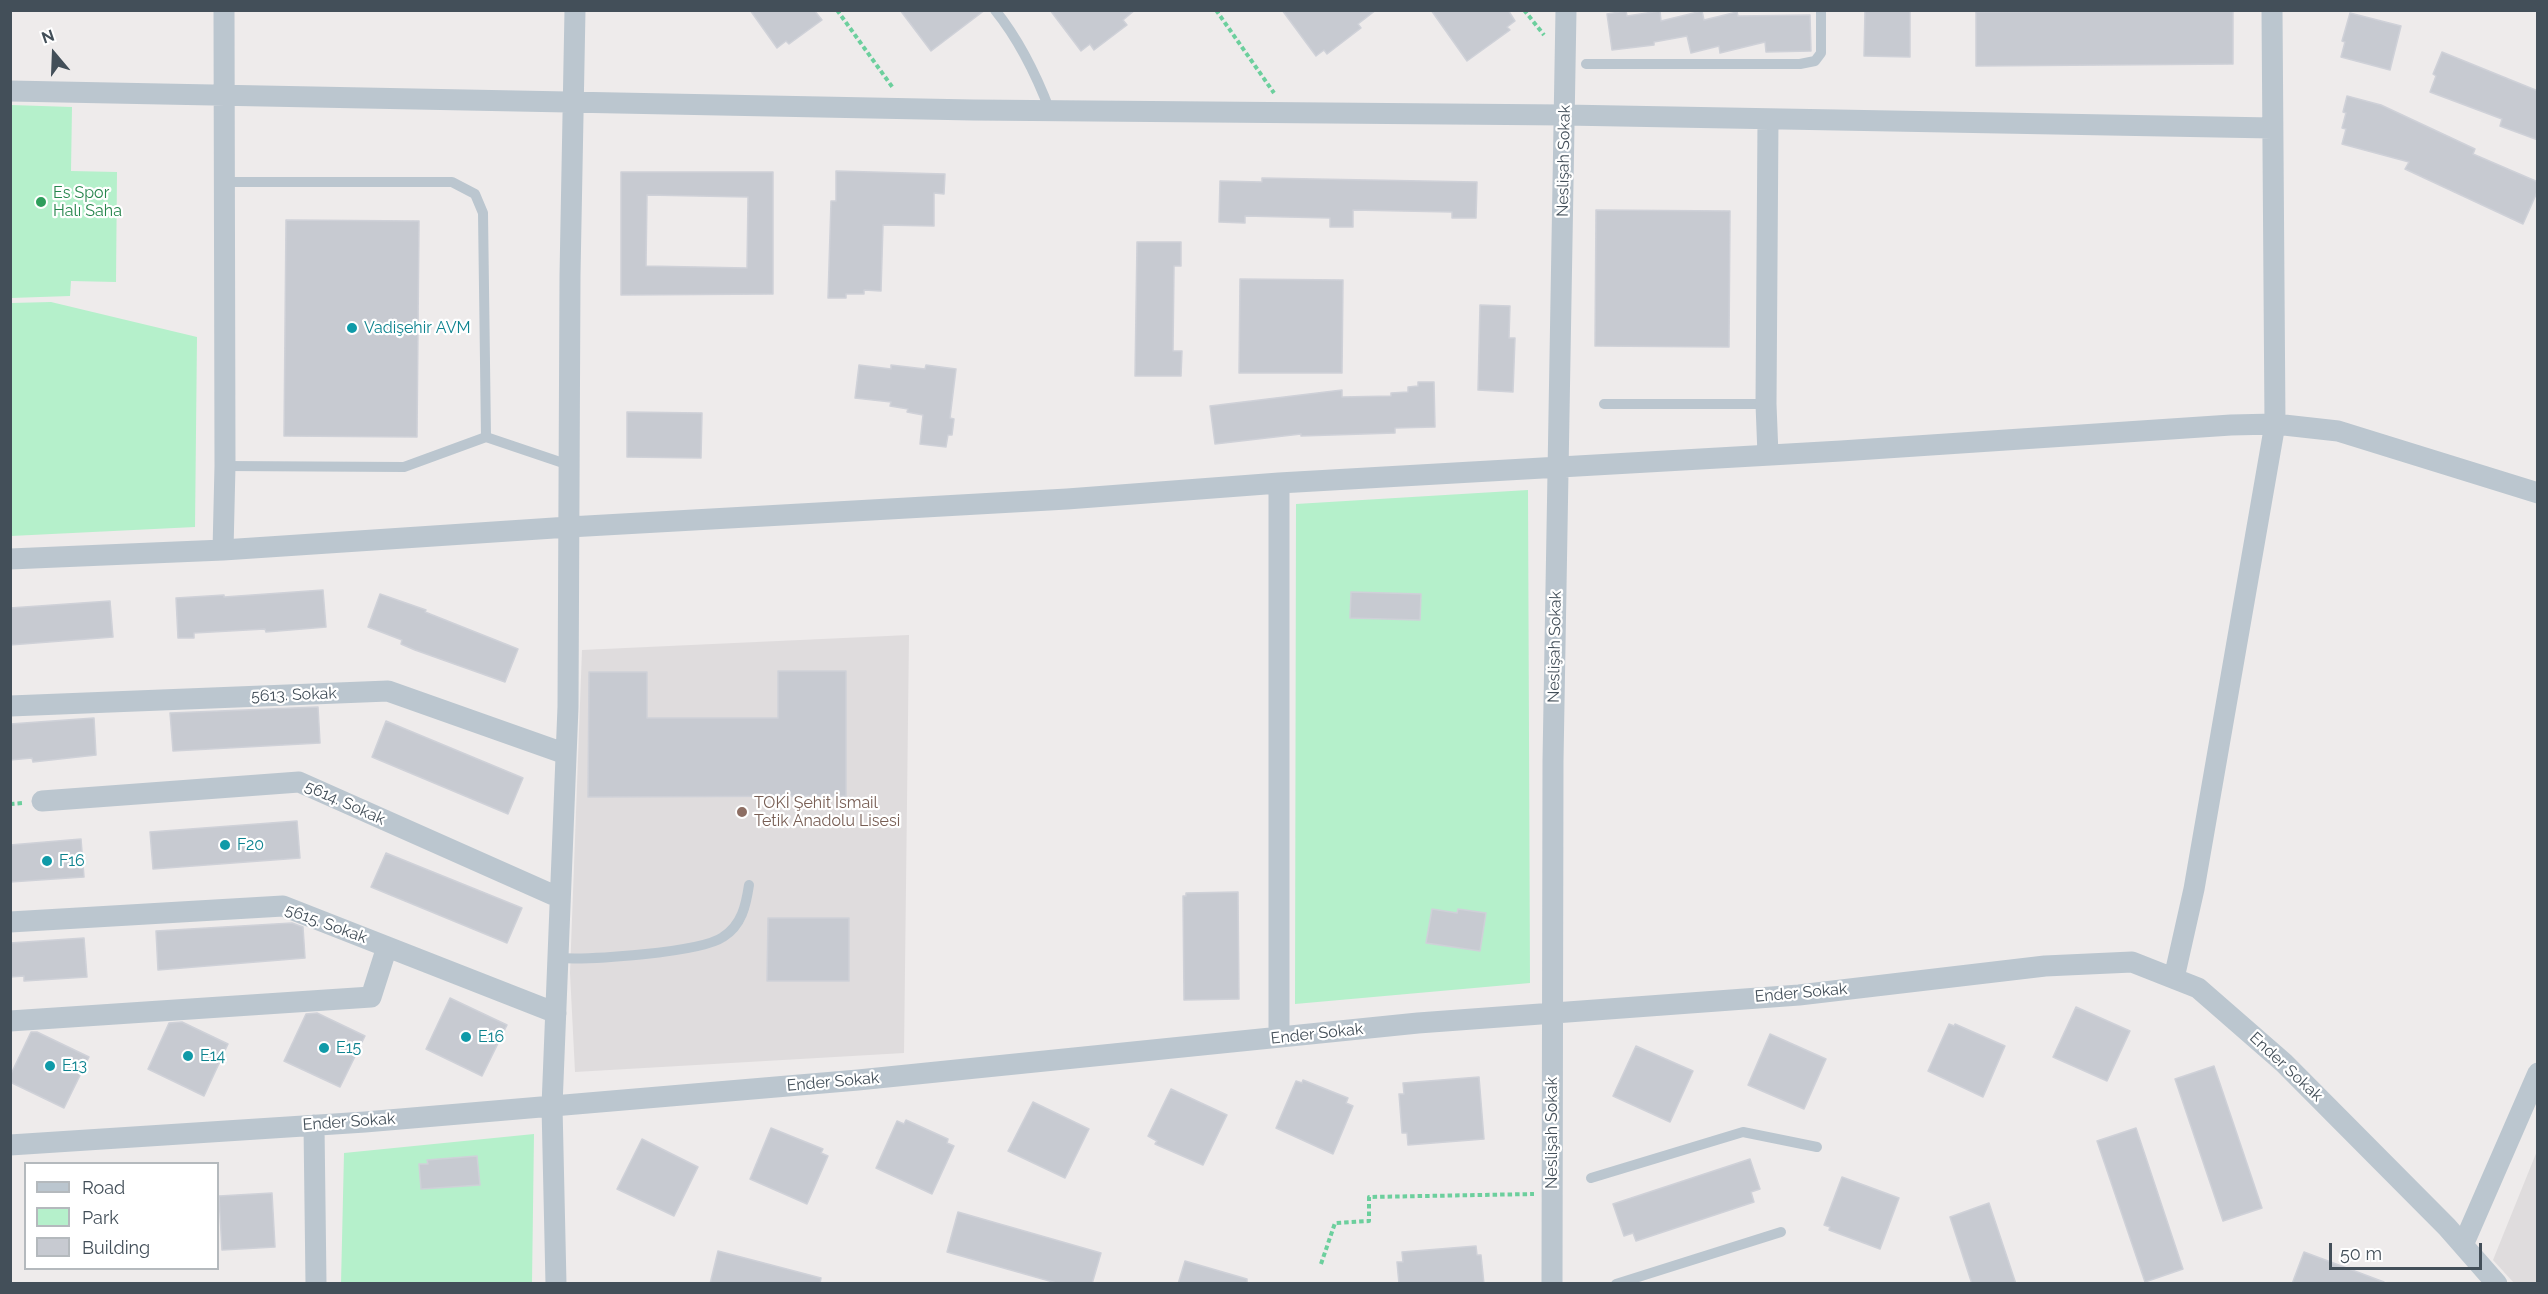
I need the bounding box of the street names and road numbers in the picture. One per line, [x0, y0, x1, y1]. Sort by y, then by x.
street label: Neslişah Sokak [1553, 105, 1575, 217]
street label: Neslişah Sokak [1544, 591, 1566, 703]
street label: 5613. Sokak [251, 684, 337, 706]
street label: 5614. Sokak [302, 777, 388, 829]
street label: 5615. Sokak [282, 900, 370, 948]
street label: Ender Sokak [1754, 979, 1848, 1007]
street label: Ender Sokak [1270, 1020, 1364, 1048]
street label: Ender Sokak [2245, 1028, 2327, 1106]
street label: Ender Sokak [786, 1068, 880, 1096]
street label: Neslişah Sokak [1542, 1077, 1562, 1189]
street label: Ender Sokak [302, 1109, 396, 1135]

